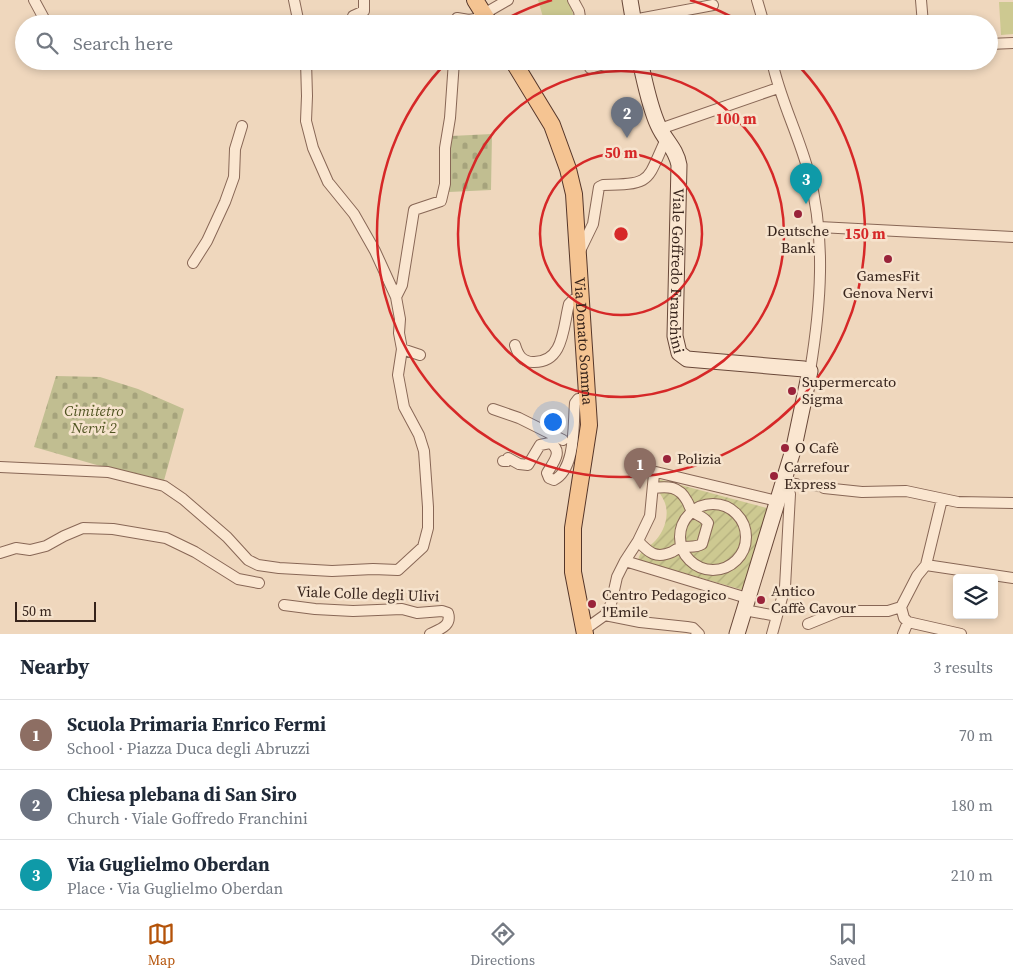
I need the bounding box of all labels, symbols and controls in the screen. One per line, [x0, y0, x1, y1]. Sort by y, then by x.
search box [15, 15, 998, 70]
icon: search [33, 29, 61, 57]
text: Search here [73, 30, 173, 56]
pin: 2 [611, 97, 643, 138]
text: 100 m [715, 108, 757, 129]
text: 50 m [604, 142, 638, 163]
pin: 3 [790, 163, 822, 204]
street label: Viale Goffredo Franchini [665, 188, 690, 355]
marker: Deutsche Bank [792, 208, 804, 220]
place label: Deutsche Bank [767, 220, 829, 258]
text: 150 m [844, 223, 886, 244]
centre of rings [612, 225, 630, 243]
marker: GamesFit Genova Nervi [882, 253, 894, 265]
place label: GamesFit Genova Nervi [843, 265, 933, 303]
street label: Via Donato Somma [569, 277, 599, 406]
place label: Supermercato Sigma [802, 371, 896, 409]
marker: Supermercato Sigma [786, 385, 798, 397]
park label: Cimitetro Nervi 2 [64, 400, 124, 438]
your location [540, 409, 566, 435]
place label: O Cafè [795, 437, 839, 458]
marker: O Cafè [779, 442, 791, 454]
pin: 1 [624, 448, 656, 489]
place label: Polizia [677, 448, 722, 469]
marker: Polizia [661, 453, 673, 465]
place label: Carrefour Express [784, 456, 850, 494]
marker: Carrefour Express [768, 470, 780, 482]
map controls [953, 574, 998, 619]
button: layers [953, 574, 998, 619]
place label: Antico Caffè Cavour [771, 580, 857, 618]
street label: Viale Colle degli Ulivi [296, 581, 440, 606]
place label: Centro Pedagogico l'Emile [602, 584, 727, 622]
marker: Antico Caffè Cavour [755, 594, 767, 606]
marker: Centro Pedagogico l'Emile [586, 598, 598, 610]
scale bar [15, 599, 96, 622]
text: 50 m [22, 601, 52, 621]
text: Nearby [20, 652, 90, 681]
text: 3 results [933, 656, 993, 678]
text: Scuola Primaria Enrico Fermi [67, 711, 326, 737]
text: 1 [32, 724, 40, 746]
text: 70 m [959, 724, 993, 746]
text: School · Piazza Duca degli Abruzzi [67, 737, 310, 759]
text: Chiesa plebana di San Siro [67, 781, 297, 807]
text: 2 [32, 794, 40, 816]
text: 180 m [951, 794, 993, 816]
text: Church · Viale Goffredo Franchini [67, 807, 308, 829]
text: Via Guglielmo Oberdan [67, 851, 270, 877]
text: 3 [32, 864, 40, 886]
text: 210 m [951, 864, 993, 886]
text: Place · Via Guglielmo Oberdan [67, 877, 283, 899]
tab: Map [147, 920, 175, 970]
tab: Directions [470, 920, 535, 970]
tab: Saved [830, 920, 866, 970]

